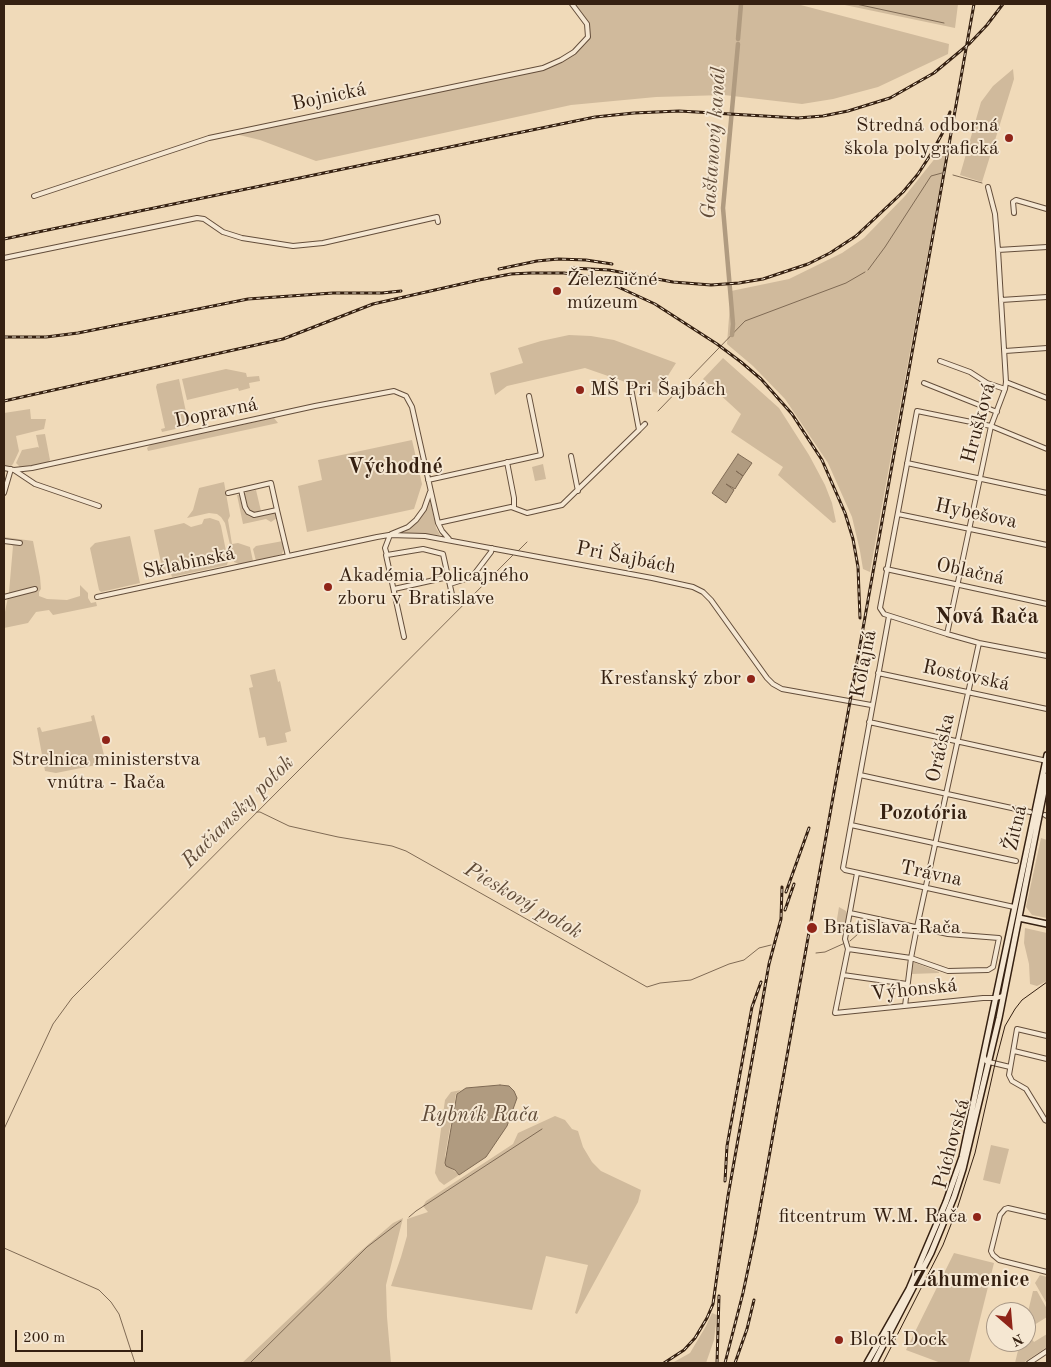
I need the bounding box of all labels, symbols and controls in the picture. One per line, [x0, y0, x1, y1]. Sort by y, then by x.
water label: Gaštanový kanál [696, 66, 732, 220]
street label: Bojnická [290, 77, 368, 117]
place label: Stredná odborná škola polygrafická [844, 114, 999, 161]
marker: Stredná odborná škola polygrafická [1003, 132, 1015, 144]
place label: Železničné múzeum [567, 268, 658, 315]
marker: Železničné múzeum [551, 285, 563, 297]
place label: MŠ Pri Šajbách [590, 378, 726, 402]
street label: Hrušková [957, 380, 1001, 466]
marker: MŠ Pri Šajbách [574, 384, 586, 396]
street label: Dopravná [172, 392, 260, 434]
district label: Východné [347, 454, 443, 480]
street label: Hybešova [933, 494, 1019, 534]
street label: Pri Šajbách [574, 537, 678, 579]
street label: Sklabinská [141, 542, 237, 584]
street label: Oblačná [934, 553, 1006, 591]
place label: Akadémia Policajného zboru v Bratislave [338, 564, 529, 611]
marker: Akadémia Policajného zboru v Bratislave [322, 581, 334, 593]
district label: Nová Rača [935, 604, 1039, 630]
street label: Koľajná [846, 628, 882, 700]
street label: Rostovská [920, 655, 1012, 697]
place label: Kresťanský zbor [599, 667, 741, 691]
marker: Kresťanský zbor [745, 673, 757, 685]
street label: Oráčska [921, 711, 961, 785]
marker: Strelnica ministerstva vnútra - Rača [100, 734, 112, 746]
place label: Strelnica ministerstva vnútra - Rača [12, 748, 200, 795]
water label: Račiansky potok [176, 750, 300, 874]
district label: Pozotória [879, 800, 967, 826]
street label: Žitná [999, 803, 1033, 853]
street label: Trávna [898, 856, 964, 892]
water label: Pieskový potok [459, 857, 587, 945]
place label: Bratislava-Rača [823, 916, 961, 940]
marker: Bratislava-Rača [805, 921, 819, 935]
street label: Výhonská [870, 974, 958, 1006]
street label: Púchovská [928, 1096, 976, 1192]
water label: Rybník Rača [421, 1102, 539, 1128]
place label: fitcentrum W.M. Rača [779, 1205, 967, 1229]
marker: fitcentrum W.M. Rača [971, 1211, 983, 1223]
district label: Záhumenice [912, 1267, 1030, 1293]
north arrow [986, 1302, 1036, 1352]
scale bar [18, 1320, 145, 1352]
place label: Block Dock [849, 1328, 947, 1352]
text: 200 m [23, 1331, 65, 1346]
text: N [1009, 1331, 1025, 1348]
marker: Block Dock [833, 1334, 845, 1346]

